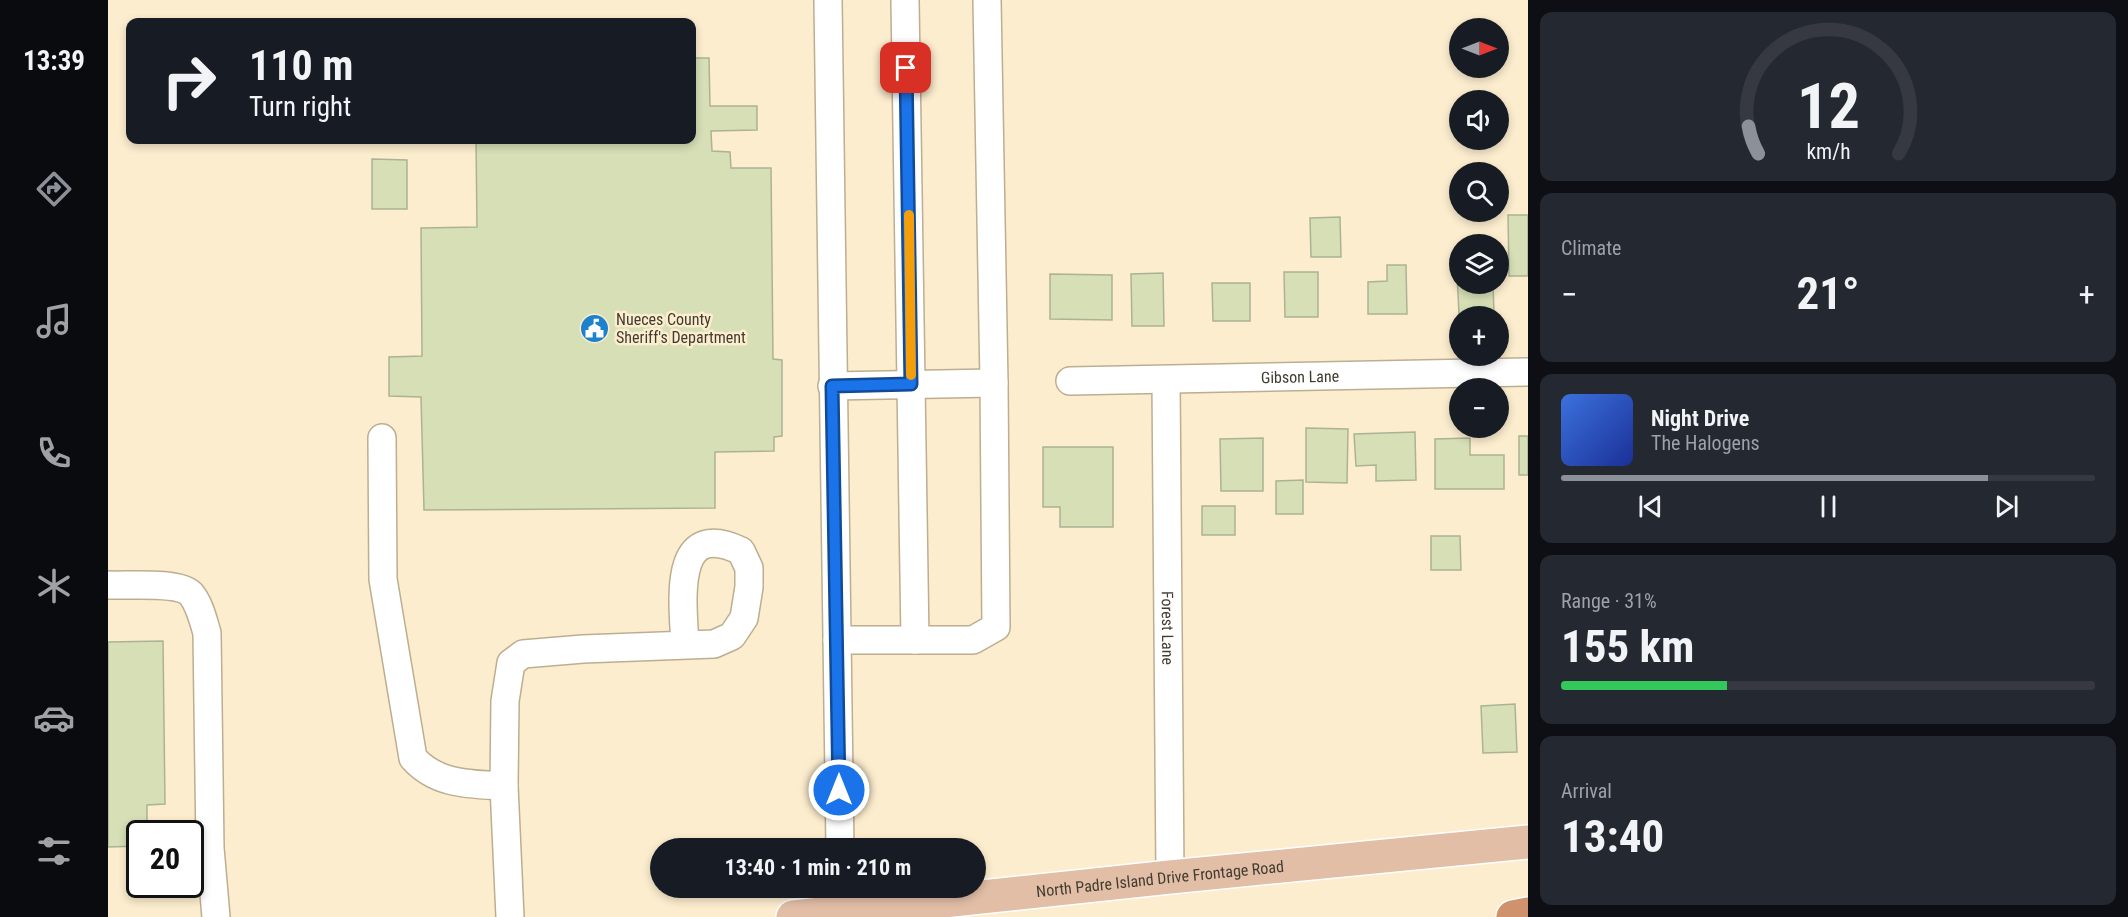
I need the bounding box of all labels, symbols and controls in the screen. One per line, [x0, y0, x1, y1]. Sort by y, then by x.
north arrow [1449, 18, 1509, 78]
map controls [1449, 18, 1509, 438]
text: 110 m [249, 41, 354, 90]
icon: right [150, 42, 228, 120]
pin [880, 42, 931, 93]
text: 13:39 [23, 45, 85, 77]
icon: arrive [889, 51, 922, 84]
text: 12 [1796, 70, 1860, 143]
button: sound [1449, 90, 1509, 150]
text: Turn right [249, 91, 351, 123]
text: km/h [1806, 139, 1850, 164]
button: search [1449, 162, 1509, 222]
icon: directions [33, 168, 75, 210]
button: layers [1449, 234, 1509, 294]
text: Climate [1561, 236, 1621, 260]
text: 21° [1797, 267, 1860, 320]
text: − [1561, 275, 1578, 314]
text: + [2079, 275, 2095, 314]
icon: music [33, 300, 75, 342]
button: + [1449, 306, 1509, 366]
place label: Nueces County Sheriff's Department [616, 310, 746, 347]
public building icon: Nueces County Sheriff's Department [579, 312, 611, 344]
street label: Gibson Lane [1261, 367, 1339, 387]
button: − [1449, 378, 1509, 438]
text: Night Drive [1651, 406, 1749, 431]
text: The Halogens [1651, 431, 1760, 455]
icon: phone [33, 432, 75, 474]
icon: previous [1634, 490, 1667, 523]
icon: pause [1812, 490, 1845, 523]
icon: next [1990, 490, 2023, 523]
icon: climate [33, 565, 75, 607]
text: Range · 31% [1561, 589, 1657, 613]
street label: Forest Lane [1158, 591, 1177, 665]
text: 155 km [1561, 620, 1694, 673]
icon: car [33, 697, 75, 739]
position arrow [807, 758, 871, 822]
text: Arrival [1561, 779, 1612, 803]
text: 13:40 [1561, 810, 1664, 863]
speed limit sign: 20 [126, 820, 204, 898]
icon: filters [33, 830, 75, 872]
text: 13:40 · 1 min · 210 m [725, 855, 911, 880]
street label: North Padre Island Drive Frontage Road [1035, 857, 1285, 901]

